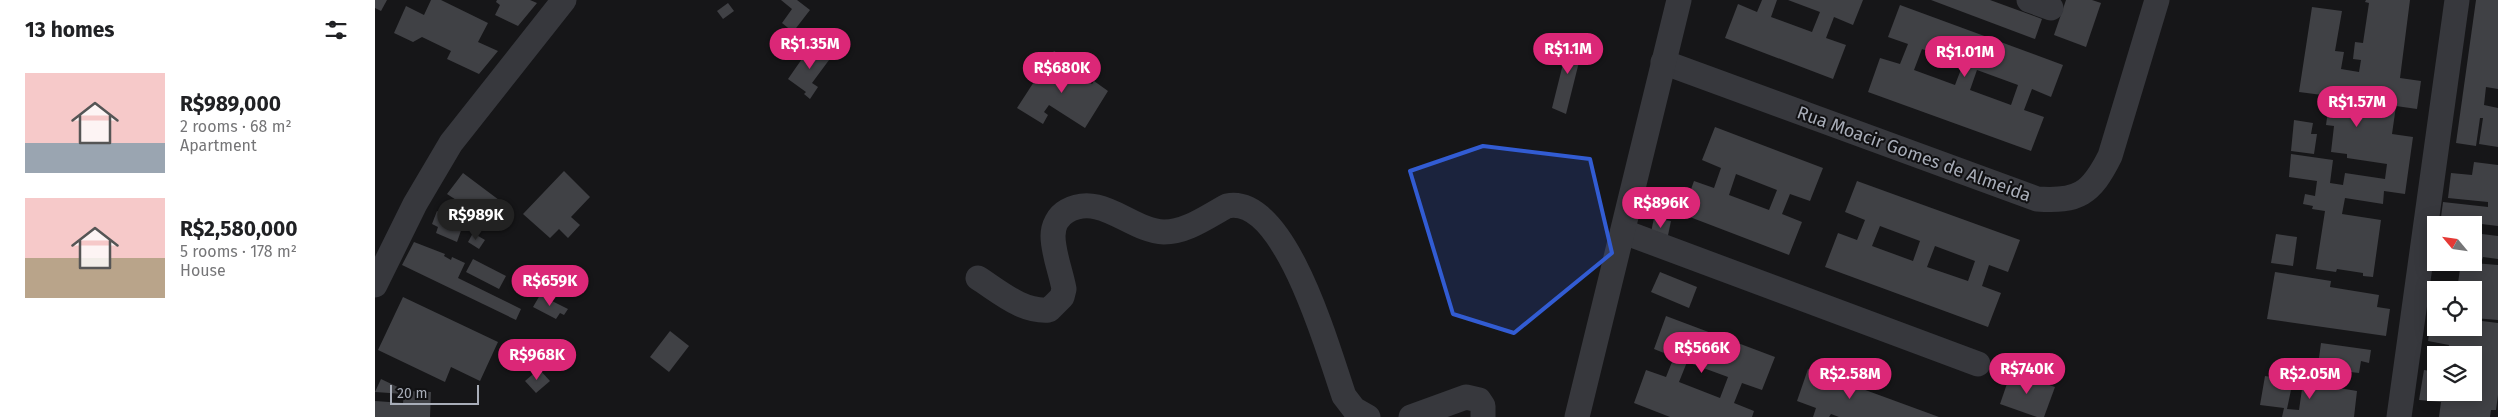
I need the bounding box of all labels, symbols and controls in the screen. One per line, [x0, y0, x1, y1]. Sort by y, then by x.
icon: filters [322, 16, 350, 44]
text: 13 homes [25, 17, 115, 43]
pin: R$1.35M [764, 28, 856, 70]
pin: R$1.1M [1527, 32, 1609, 75]
text: R$1.35M [781, 34, 839, 53]
pin: R$1.01M [1919, 36, 2011, 78]
text: R$1.1M [1544, 39, 1592, 58]
text: R$1.01M [1936, 42, 1994, 61]
pin: R$680K [1021, 52, 1103, 94]
text: R$680K [1034, 58, 1090, 77]
pin: R$1.57M [2311, 86, 2403, 128]
text: R$989,000 [180, 91, 281, 117]
text: R$1.57M [2328, 92, 2386, 111]
icon: home [65, 93, 125, 153]
street label: Rua Moacir Gomes de Almeida [1794, 101, 2034, 207]
text: 2 rooms · 68 m² [180, 117, 292, 136]
text: Apartment [180, 136, 257, 155]
pin: R$896K [1620, 186, 1702, 229]
text: R$896K [1633, 193, 1689, 212]
pin: R$989K [435, 198, 517, 241]
text: R$989K [448, 205, 504, 224]
text: R$2,580,000 [180, 216, 298, 242]
north arrow [2427, 216, 2483, 271]
map controls [2427, 216, 2482, 401]
icon: home [65, 218, 125, 278]
text: 5 rooms · 178 m² [180, 242, 297, 261]
text: House [180, 261, 226, 280]
pin: R$659K [509, 264, 591, 307]
text: R$659K [523, 271, 577, 290]
button: locate [2427, 281, 2482, 336]
pin: R$566K [1661, 332, 1743, 374]
pin: R$968K [496, 338, 578, 381]
text: R$566K [1674, 338, 1730, 357]
text: R$968K [509, 345, 565, 364]
button: layers [2427, 346, 2482, 401]
pin: R$740K [1986, 352, 2068, 395]
pin: R$2.58M [1804, 358, 1896, 400]
pin: R$2.05M [2264, 358, 2356, 400]
text: R$740K [2000, 359, 2054, 378]
text: R$2.58M [1819, 364, 1881, 383]
text: R$2.05M [2280, 364, 2340, 383]
scale bar [390, 382, 479, 405]
text: 20 m [397, 385, 427, 402]

